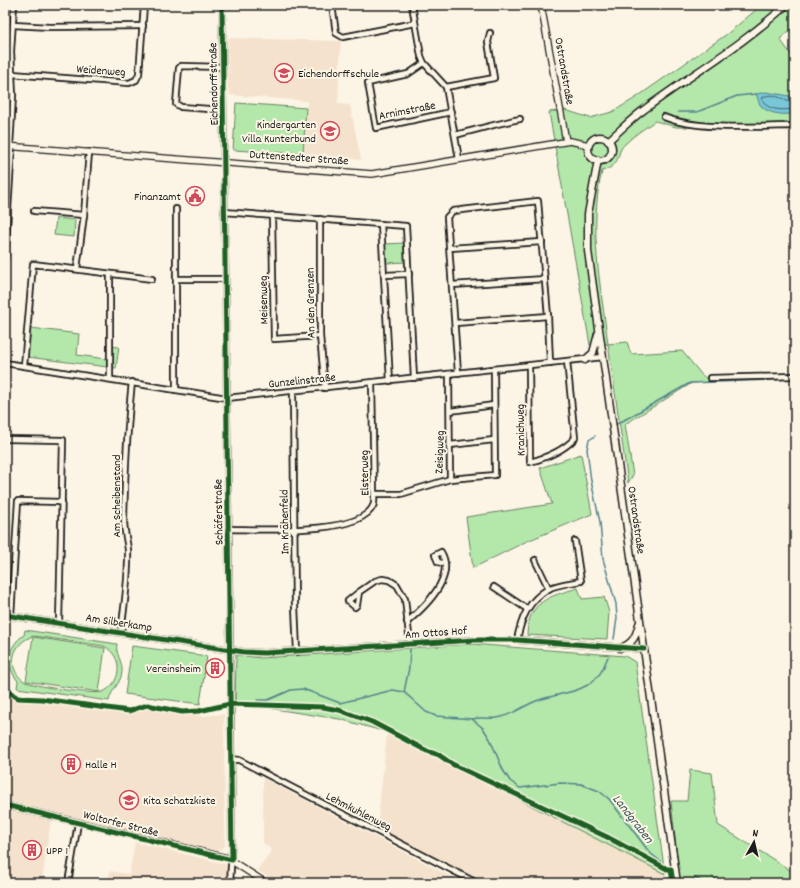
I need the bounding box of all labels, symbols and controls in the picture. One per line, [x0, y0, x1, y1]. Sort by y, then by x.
street label: Ostrandstraße [549, 36, 578, 106]
street label: Eichendorffstraße [205, 42, 224, 126]
street label: Weidenweg [76, 61, 126, 82]
school or university icon: Eichendorffschule [273, 62, 295, 84]
place label: Eichendorffschule [298, 66, 379, 83]
street label: Arnimstraße [377, 98, 437, 125]
place label: Kindergarten Villa Kunterbund [242, 117, 316, 148]
school or university icon: Kindergarten Villa Kunterbund [319, 120, 341, 142]
street label: Duttenstedter Straße [249, 147, 349, 170]
public building icon: Finanzamt [184, 185, 206, 207]
place label: Finanzamt [134, 189, 182, 206]
street label: An den Grenzen [302, 267, 321, 338]
street label: Meisenweg [256, 276, 273, 324]
street label: Gunzelinstraße [268, 369, 337, 393]
street label: Kranichweg [513, 404, 530, 456]
street label: Zeisigweg [431, 430, 450, 474]
street label: Elsterweg [357, 450, 374, 496]
street label: Am Scheibenstand [109, 455, 126, 537]
street label: Schäferstraße [210, 479, 229, 545]
street label: Ostrandstraße [622, 485, 649, 555]
street label: Im Krähenfeld [276, 489, 295, 555]
street label: Am Silberkamp [84, 610, 153, 637]
street label: Am Ottos Hof [405, 623, 468, 644]
building icon: Vereinsheim [204, 657, 226, 679]
place label: Vereinsheim [146, 661, 201, 678]
building icon: Halle H [60, 753, 82, 775]
place label: Halle H [85, 757, 117, 774]
school or university icon: Kita Schatzkiste [118, 789, 140, 811]
street label: Lehmkuhlenweg [323, 789, 394, 836]
water label: Landgraben [607, 791, 658, 849]
place label: Kita Schatzkiste [143, 793, 216, 810]
street label: Woltorfer Straße [81, 807, 160, 842]
north arrow [734, 822, 774, 862]
text: N [751, 826, 759, 842]
building icon: UPP 1 [21, 839, 43, 861]
place label: UPP 1 [46, 843, 68, 860]

